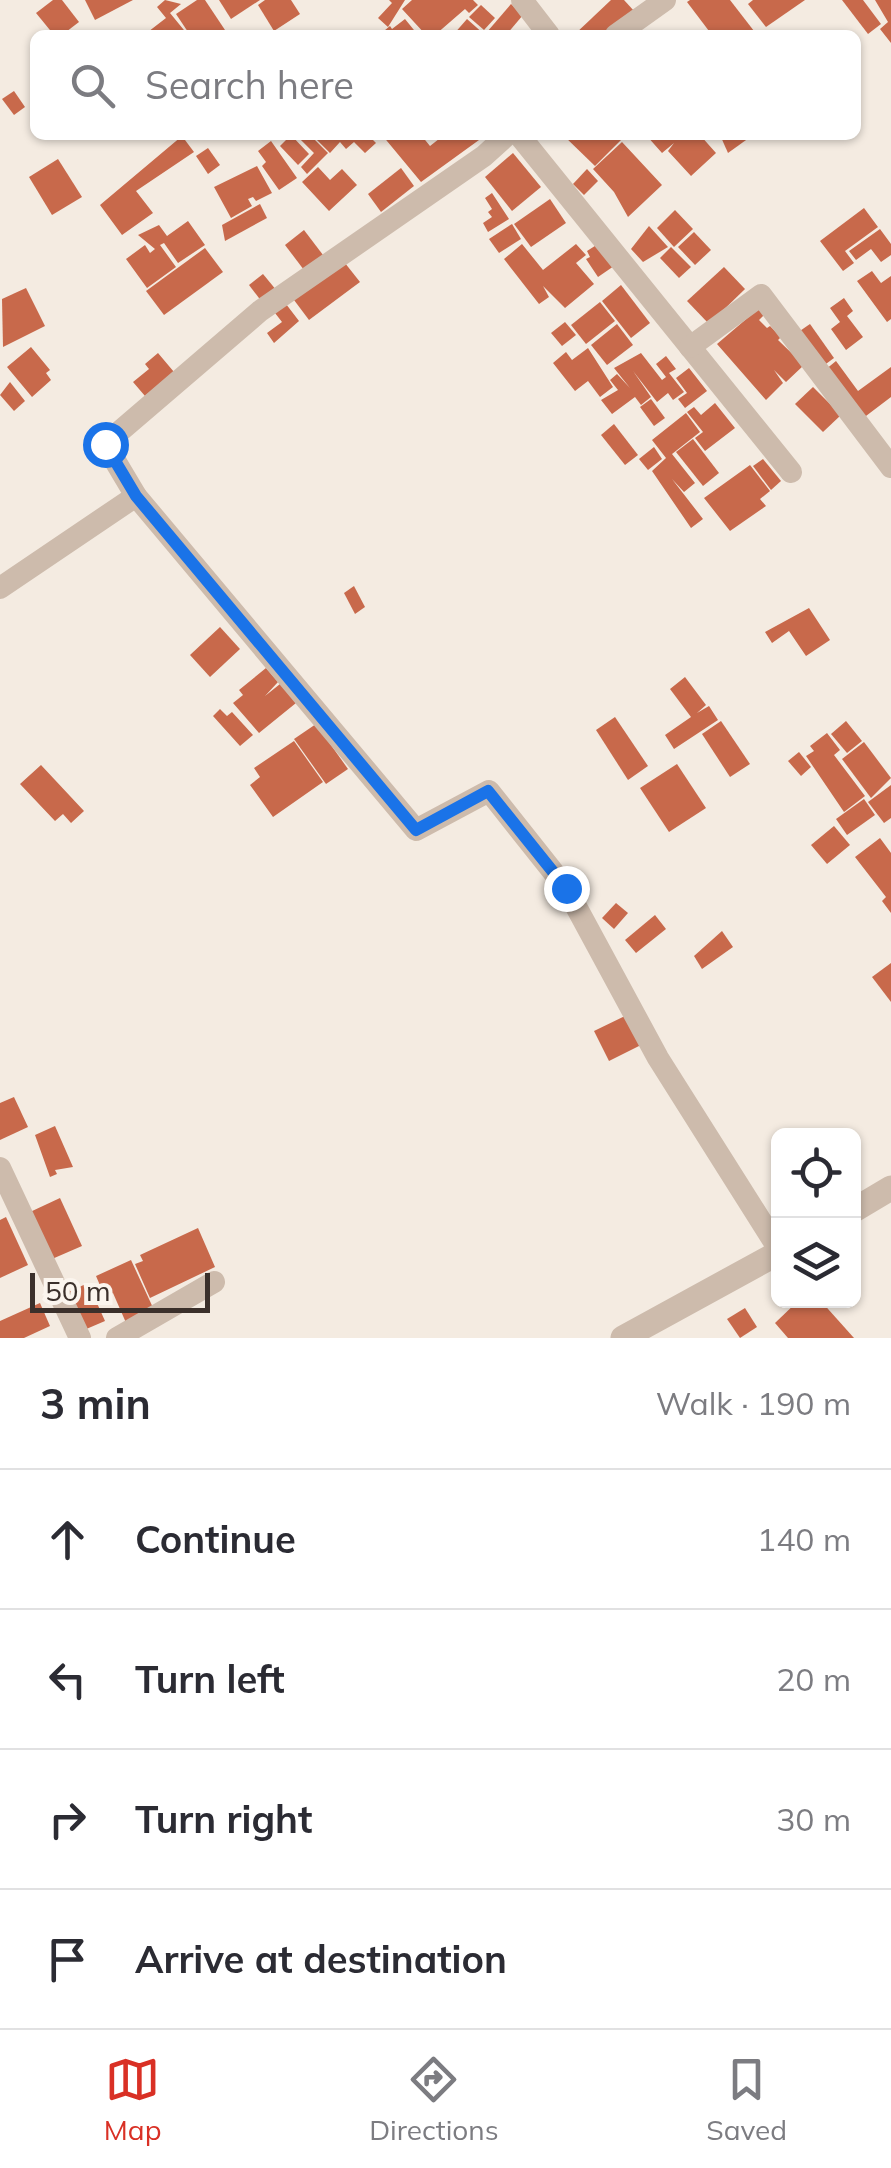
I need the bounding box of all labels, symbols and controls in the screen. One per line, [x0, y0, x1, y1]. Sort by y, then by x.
search box [30, 30, 861, 140]
icon: search [65, 58, 120, 113]
text: Search here [145, 61, 354, 109]
route start [83, 422, 129, 468]
route end [544, 866, 590, 912]
map controls [771, 1128, 861, 1308]
button: locate [771, 1128, 861, 1218]
button: layers [771, 1218, 861, 1308]
scale bar [30, 1268, 210, 1312]
text: 50 m [45, 1273, 111, 1308]
text: 3 min [40, 1377, 151, 1430]
text: Walk · 190 m [656, 1383, 851, 1423]
icon: ahead [40, 1512, 95, 1567]
text: Continue [135, 1515, 296, 1563]
text: 140 m [757, 1519, 851, 1559]
icon: left [40, 1652, 95, 1707]
text: Turn left [135, 1655, 285, 1703]
text: 20 m [776, 1659, 851, 1699]
icon: right [40, 1792, 95, 1847]
text: Turn right [135, 1795, 312, 1843]
text: 30 m [776, 1799, 851, 1839]
icon: arrive [40, 1932, 95, 1987]
text: Arrive at destination [135, 1935, 507, 1983]
tab: Map [104, 2052, 161, 2147]
tab: Directions [369, 2052, 499, 2147]
tab: Saved [706, 2052, 787, 2147]

